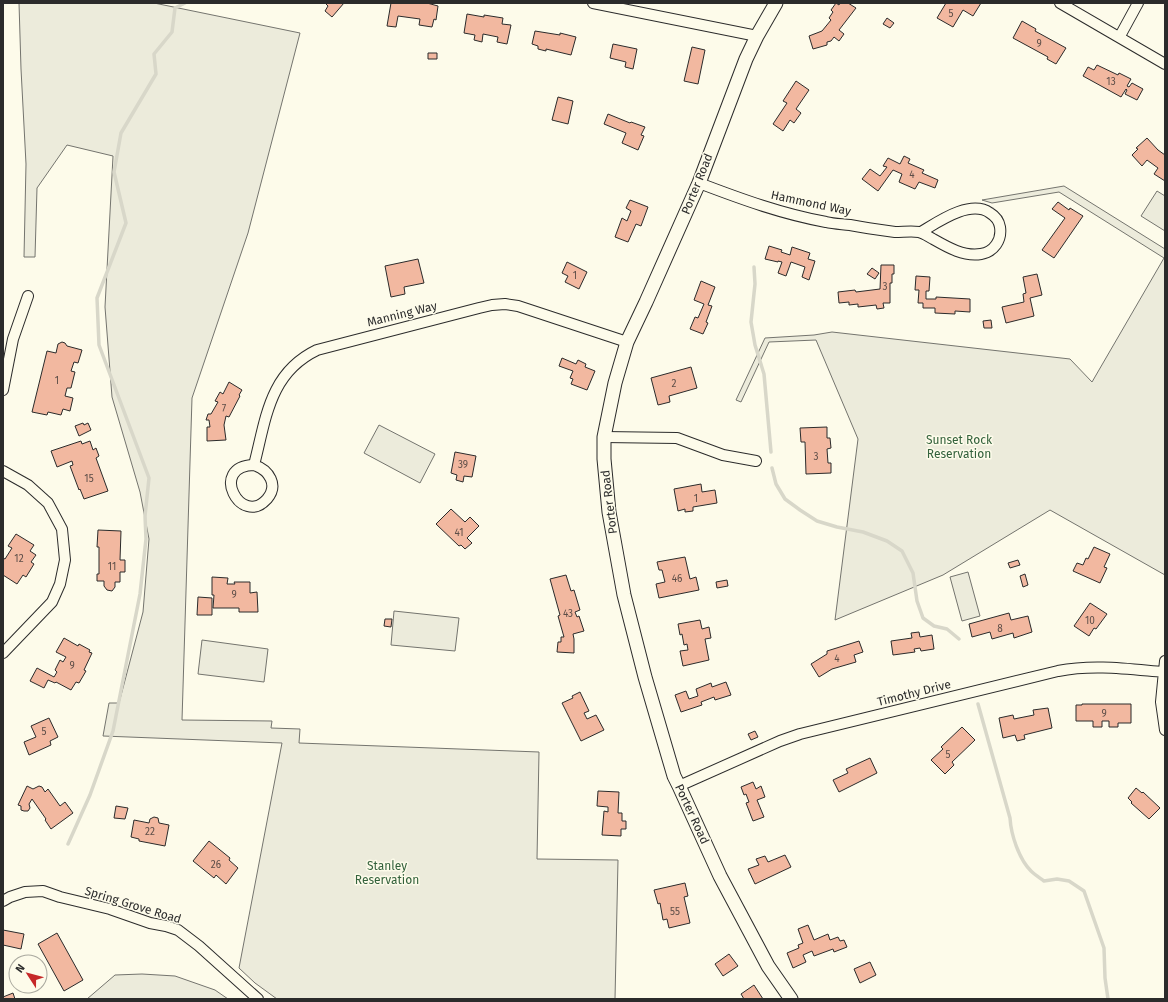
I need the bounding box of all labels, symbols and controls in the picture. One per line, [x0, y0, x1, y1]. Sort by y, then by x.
house number: 5 [948, 8, 954, 20]
house number: 9 [1036, 38, 1042, 50]
house number: 13 [1106, 76, 1116, 88]
street label: Porter Road [678, 152, 716, 216]
house number: 4 [909, 169, 915, 181]
street label: Hammond Way [770, 188, 852, 218]
house number: 1 [573, 270, 577, 282]
house number: 3 [883, 281, 888, 293]
street label: Manning Way [366, 299, 439, 329]
house number: 1 [55, 375, 59, 387]
house number: 2 [672, 378, 677, 390]
house number: 7 [222, 403, 227, 415]
park label: Sunset Rock Reservation [926, 433, 993, 461]
house number: 3 [814, 451, 819, 463]
house number: 39 [458, 459, 468, 471]
street label: Porter Road [598, 469, 620, 535]
house number: 15 [84, 473, 94, 485]
house number: 1 [694, 493, 698, 505]
house number: 41 [454, 527, 464, 539]
house number: 12 [14, 553, 24, 565]
house number: 11 [108, 561, 116, 573]
house number: 46 [672, 573, 682, 585]
house number: 9 [231, 589, 237, 601]
house number: 43 [563, 608, 573, 620]
house number: 10 [1085, 615, 1095, 627]
house number: 8 [997, 623, 1003, 635]
house number: 4 [834, 653, 840, 665]
house number: 9 [69, 660, 75, 672]
street label: Timothy Drive [876, 677, 952, 709]
house number: 9 [1101, 708, 1107, 720]
house number: 5 [41, 726, 47, 738]
house number: 5 [945, 749, 951, 761]
street label: Porter Road [672, 782, 712, 846]
house number: 22 [145, 826, 155, 838]
house number: 26 [211, 859, 221, 871]
park label: Stanley Reservation [355, 859, 419, 887]
street label: Spring Grove Road [83, 884, 183, 926]
house number: 55 [670, 906, 680, 918]
north arrow [8, 954, 48, 994]
text: N [13, 962, 28, 975]

